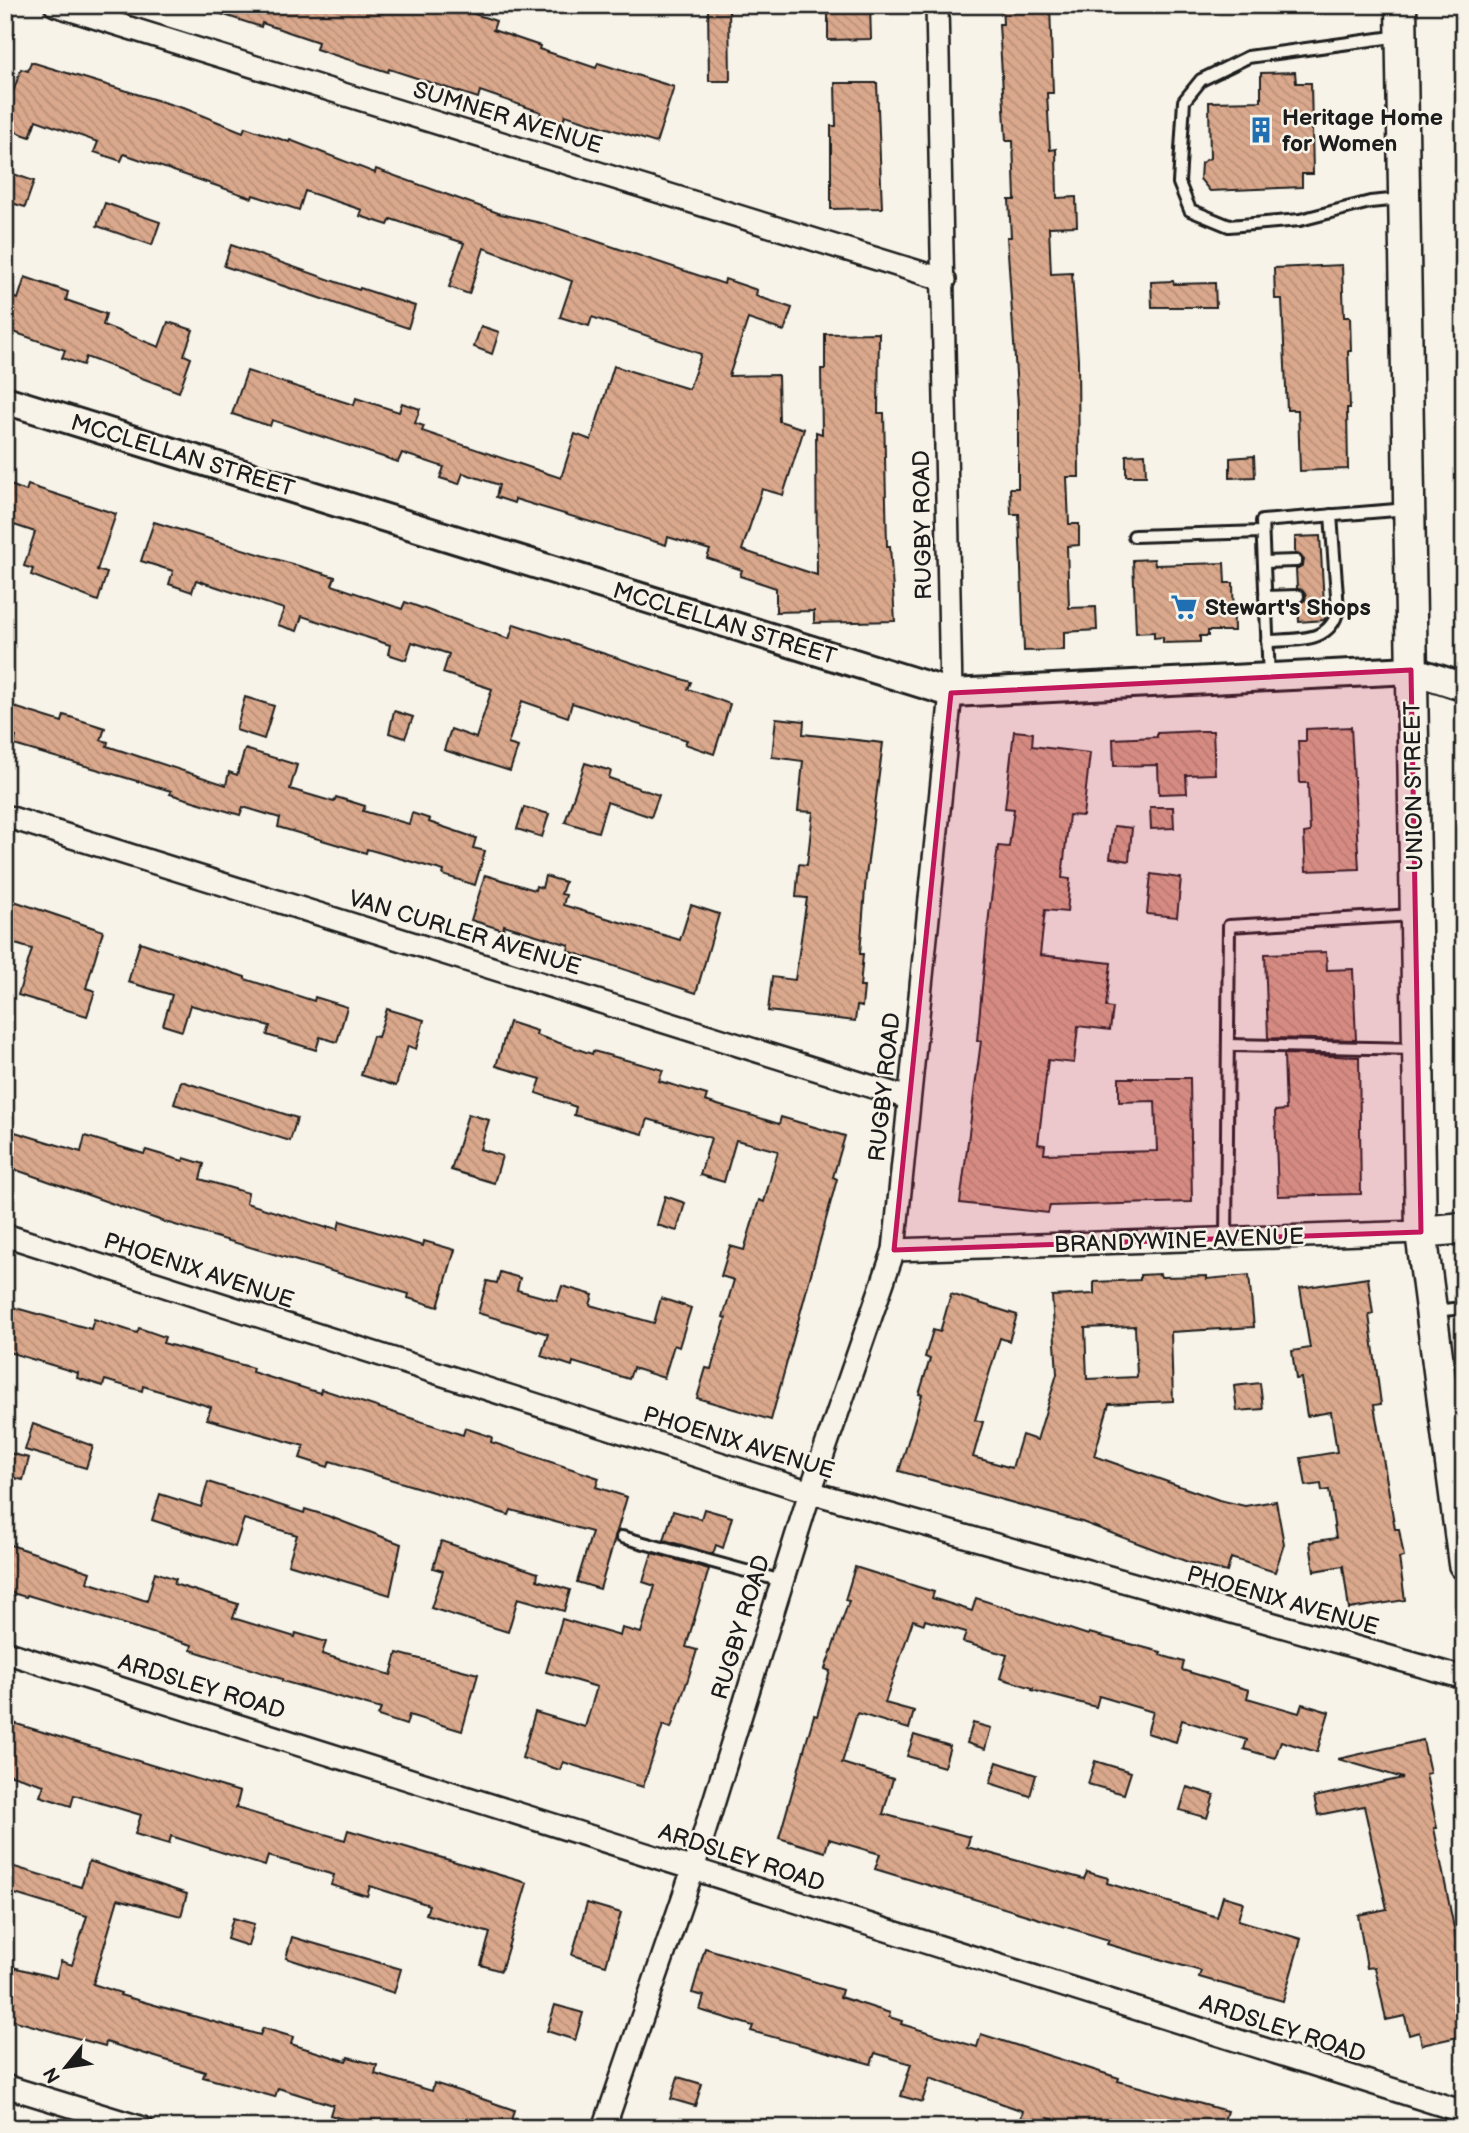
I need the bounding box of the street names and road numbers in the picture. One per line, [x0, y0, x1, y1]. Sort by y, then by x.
street label: SUMNER AVENUE [410, 76, 606, 160]
street label: MCCLELLAN STREET [68, 409, 298, 503]
street label: RUGBY ROAD [908, 450, 938, 600]
street label: MCCLELLAN STREET [610, 577, 840, 671]
street label: UNION STREET [1399, 701, 1429, 871]
street label: VAN CURLER AVENUE [345, 884, 584, 982]
street label: RUGBY ROAD [863, 1011, 907, 1163]
street label: BRANDYWINE AVENUE [1054, 1223, 1305, 1259]
street label: PHOENIX AVENUE [100, 1227, 297, 1315]
street label: PHOENIX AVENUE [640, 1401, 838, 1485]
street label: RUGBY ROAD [706, 1552, 776, 1703]
street label: PHOENIX AVENUE [1184, 1560, 1382, 1642]
street label: ARDSLEY ROAD [115, 1648, 289, 1726]
street label: ARDSLEY ROAD [655, 1818, 828, 1898]
street label: ARDSLEY ROAD [1196, 1989, 1369, 2069]

